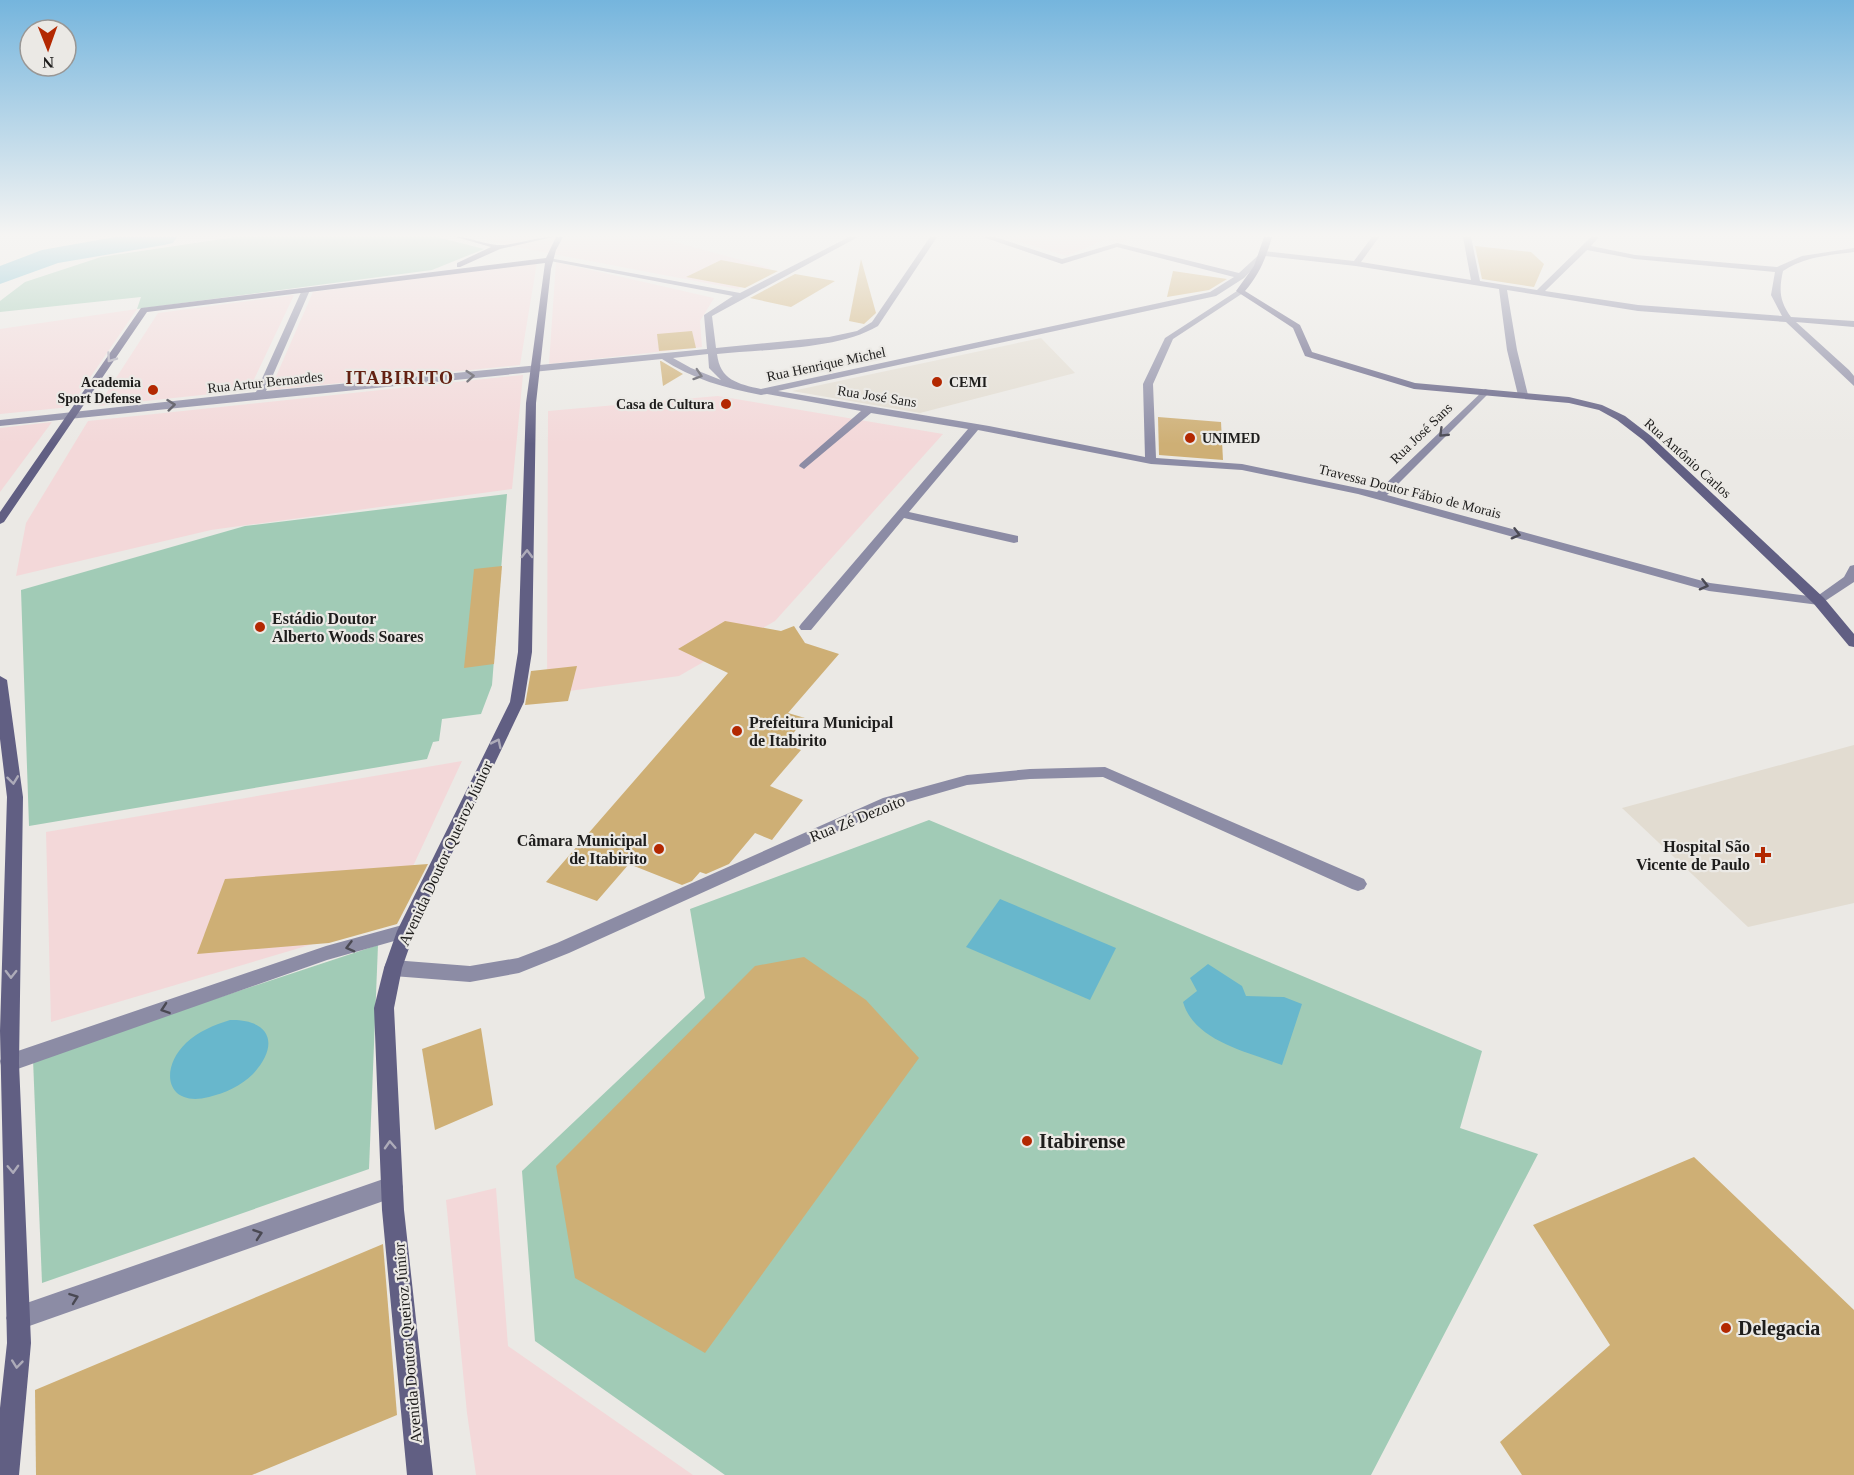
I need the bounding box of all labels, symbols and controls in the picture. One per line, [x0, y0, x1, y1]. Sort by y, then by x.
north arrow [18, 18, 78, 78]
text: N [42, 54, 54, 71]
street label: Rua Henrique Michel [765, 345, 887, 384]
one-way arrow [107, 352, 118, 363]
district label: ITABIRITO [346, 368, 454, 388]
one-way arrow [692, 368, 702, 380]
street label: Rua Artur Bernardes [207, 369, 323, 396]
one-way arrow [465, 370, 474, 383]
place label: Academia Sport Defense [57, 375, 141, 406]
marker: CEMI [930, 375, 944, 389]
place label: CEMI [949, 375, 987, 390]
marker: Academia Sport Defense [146, 383, 160, 397]
street label: Rua José Sans [836, 383, 918, 410]
place label: Casa de Cultura [616, 397, 714, 412]
marker: Casa de Cultura [719, 397, 733, 411]
one-way arrow [166, 399, 176, 412]
street label: Rua José Sans [1387, 400, 1455, 467]
street label: Rua Antônio Carlos [1641, 416, 1734, 501]
one-way arrow [1439, 426, 1449, 437]
marker: UNIMED [1183, 431, 1197, 445]
place label: UNIMED [1202, 431, 1260, 446]
street label: Travessa Doutor Fábio de Morais [1317, 462, 1503, 521]
one-way arrow [1510, 527, 1521, 539]
one-way arrow [521, 549, 534, 558]
one-way arrow [1699, 578, 1709, 591]
place label: Estádio Doutor Alberto Woods Soares [272, 610, 423, 645]
marker: Estádio Doutor Alberto Woods Soares [253, 620, 267, 634]
place label: Prefeitura Municipal de Itabirito [749, 714, 894, 749]
marker: Prefeitura Municipal de Itabirito [730, 724, 744, 738]
one-way arrow [489, 739, 501, 750]
street label: Avenida Doutor Queiroz Júnior [395, 758, 496, 948]
one-way arrow [6, 775, 18, 784]
street label: Rua Zé Dezoito [807, 792, 907, 845]
place label: Câmara Municipal de Itabirito [517, 832, 648, 867]
place label: Hospital São Vicente de Paulo [1636, 838, 1750, 873]
marker: Câmara Municipal de Itabirito [652, 842, 666, 856]
marker: Hospital São Vicente de Paulo [1754, 846, 1772, 864]
one-way arrow [345, 939, 355, 952]
one-way arrow [5, 970, 17, 979]
one-way arrow [160, 1002, 171, 1015]
place label: Itabirense [1039, 1130, 1125, 1152]
marker: Itabirense [1020, 1134, 1034, 1148]
one-way arrow [384, 1140, 396, 1149]
one-way arrow [7, 1165, 20, 1174]
one-way arrow [252, 1228, 262, 1241]
street label: Avenida Doutor Queiroz Júnior [390, 1241, 425, 1444]
one-way arrow [68, 1293, 78, 1306]
place label: Delegacia [1738, 1317, 1820, 1340]
marker: Delegacia [1719, 1321, 1733, 1335]
one-way arrow [11, 1360, 24, 1369]

